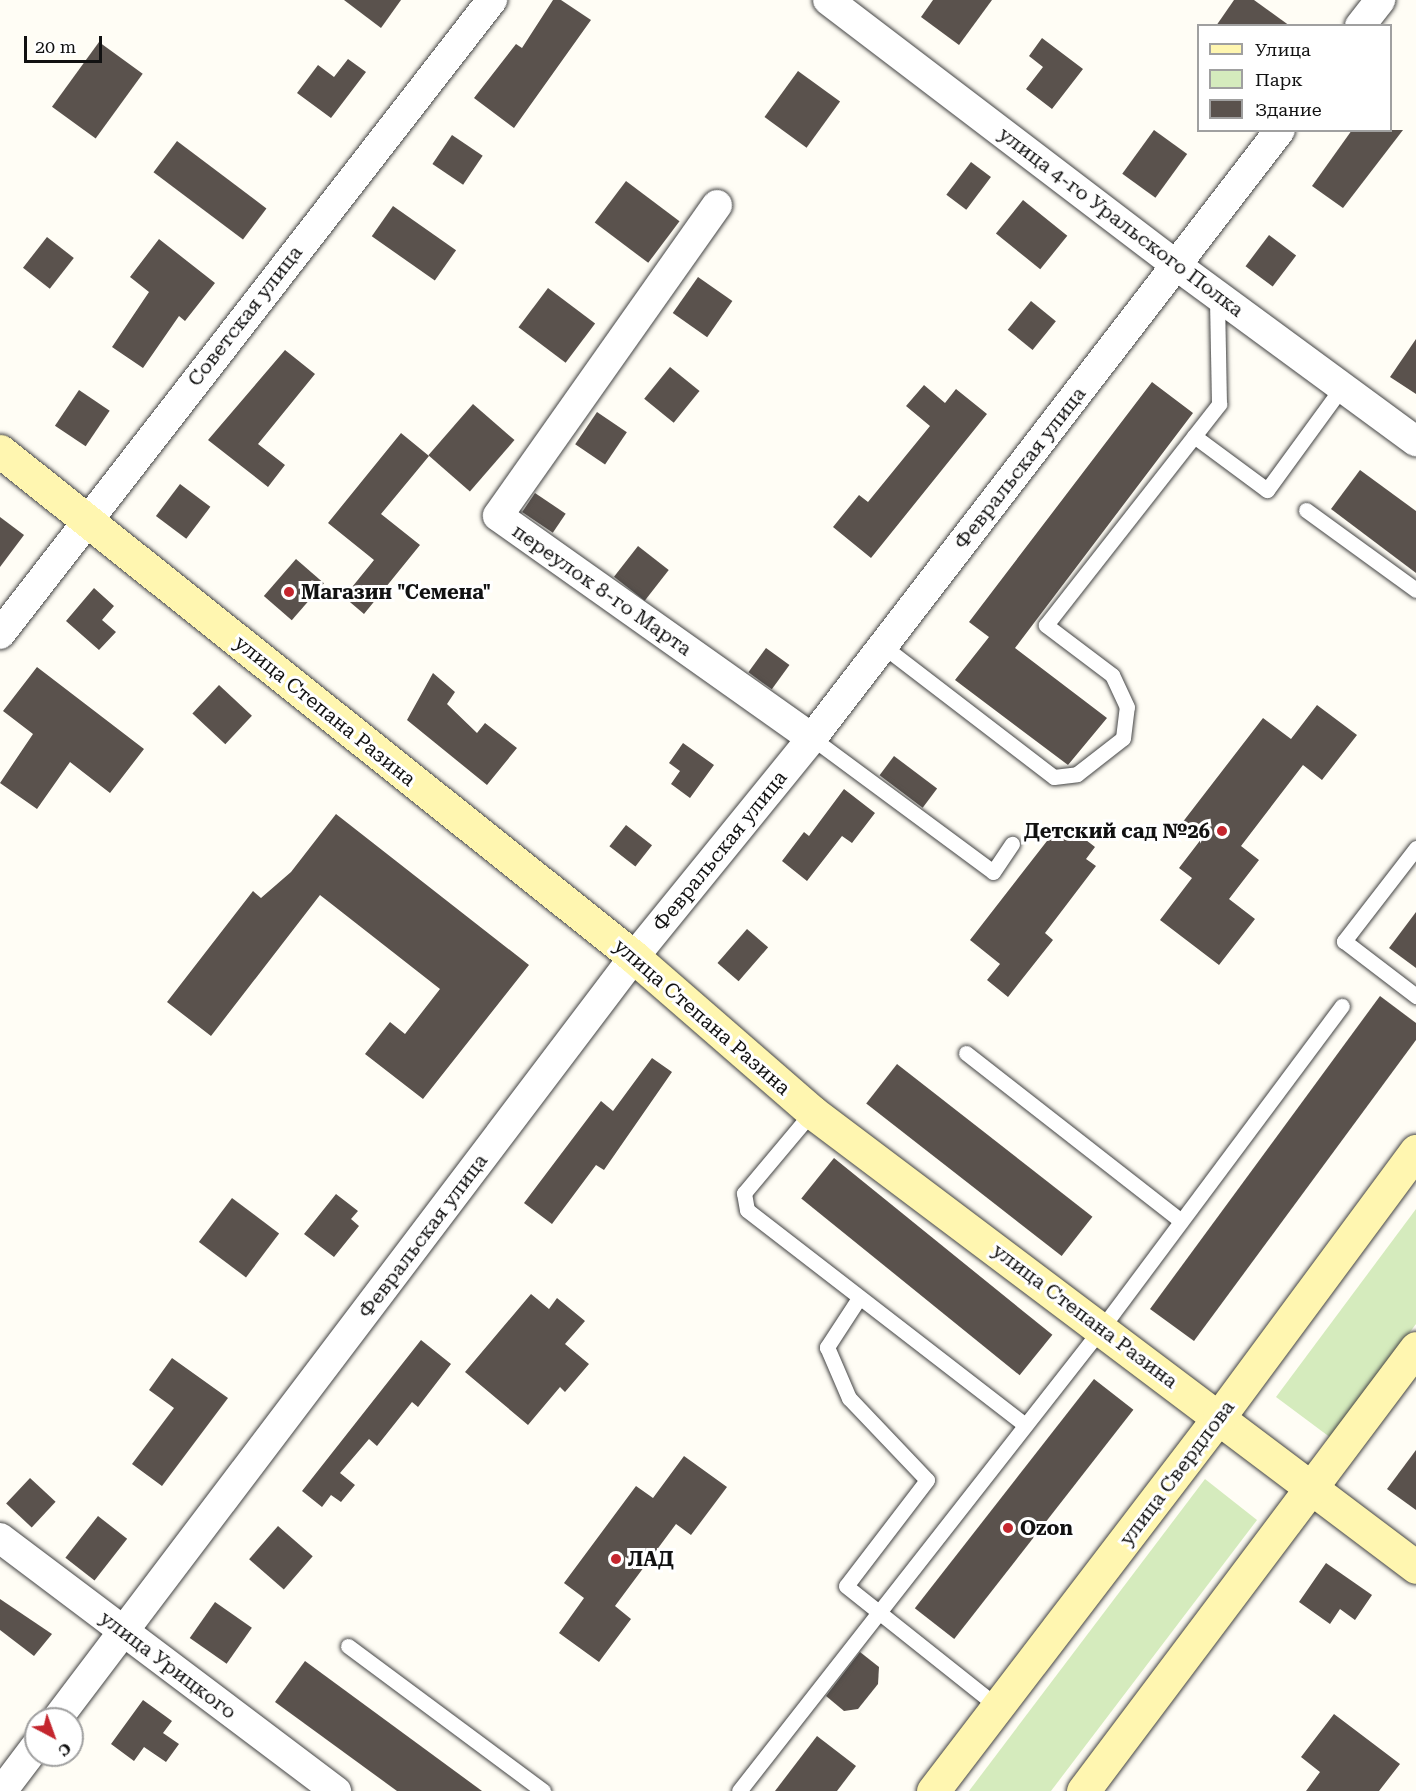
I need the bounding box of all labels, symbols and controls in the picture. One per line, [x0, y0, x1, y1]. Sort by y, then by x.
scale bar [27, 24, 105, 62]
legend [1197, 24, 1392, 132]
text: 20 m [35, 36, 76, 57]
text: Улица [1255, 39, 1311, 60]
text: Парк [1255, 69, 1303, 90]
text: Здание [1255, 99, 1322, 120]
street label: улица 4-го Уральского Полка [994, 122, 1248, 322]
street label: Советская улица [183, 241, 307, 391]
street label: Февральская улица [949, 382, 1091, 554]
street label: переулок 8-го Марта [508, 519, 696, 661]
place label: Магазин "Семена" [301, 580, 491, 604]
marker: Магазин "Семена" [282, 585, 296, 599]
street label: улица Степана Разина [230, 631, 420, 791]
street label: Февральская улица [648, 766, 792, 936]
place label: Детский сад №26 [1024, 819, 1210, 843]
marker: Детский сад №26 [1215, 824, 1229, 838]
street label: улица Степана Разина [609, 934, 795, 1100]
street label: Февральская улица [353, 1149, 493, 1323]
street label: улица Степана Разина [988, 1238, 1182, 1394]
street label: улица Свердлова [1114, 1396, 1240, 1550]
place label: Ozon [1020, 1516, 1073, 1540]
marker: Ozon [1001, 1521, 1015, 1535]
place label: ЛАД [628, 1547, 674, 1571]
marker: ЛАД [609, 1552, 623, 1566]
street label: улица Урицкого [95, 1606, 241, 1724]
north arrow [24, 1707, 84, 1767]
text: С [54, 1739, 75, 1760]

